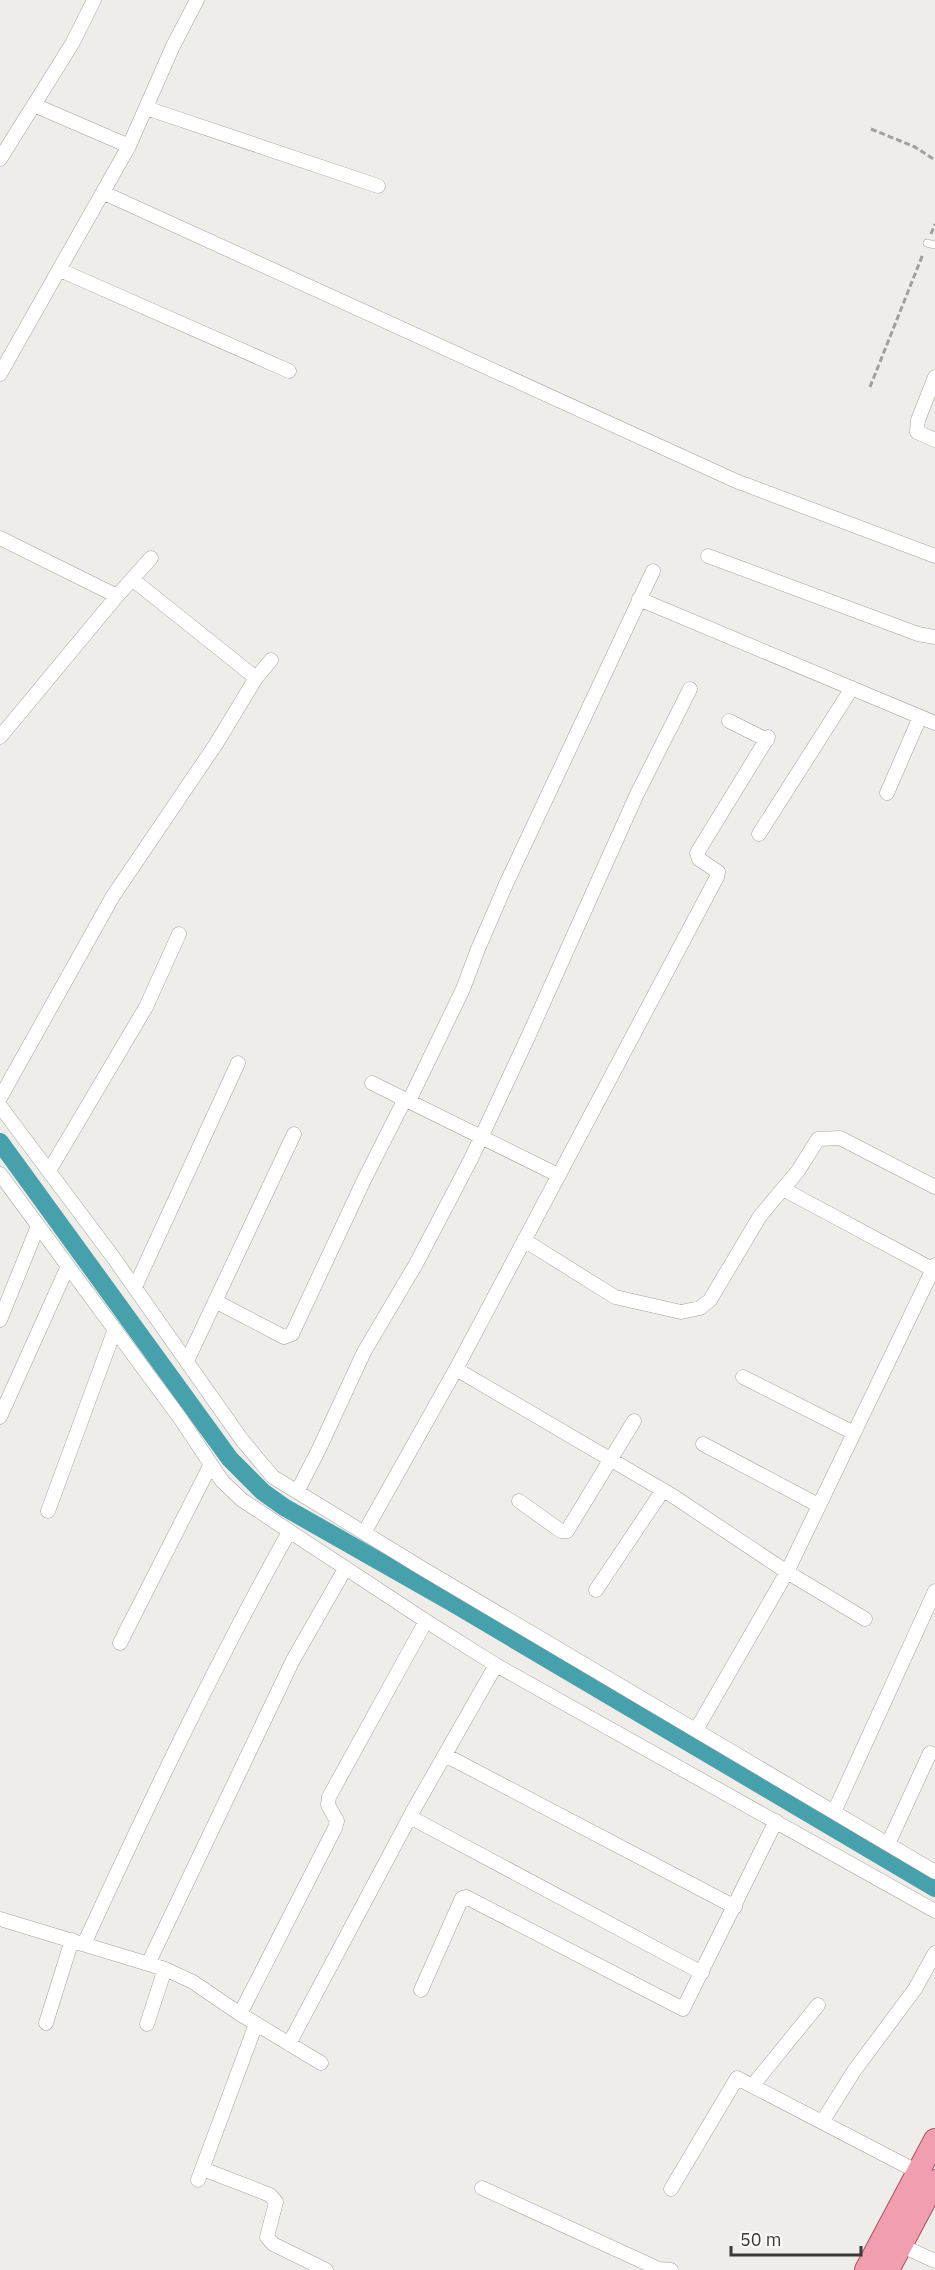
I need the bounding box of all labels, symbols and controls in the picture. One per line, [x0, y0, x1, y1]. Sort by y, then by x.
scale bar [731, 2219, 862, 2257]
text: 50 m [740, 2228, 782, 2251]

